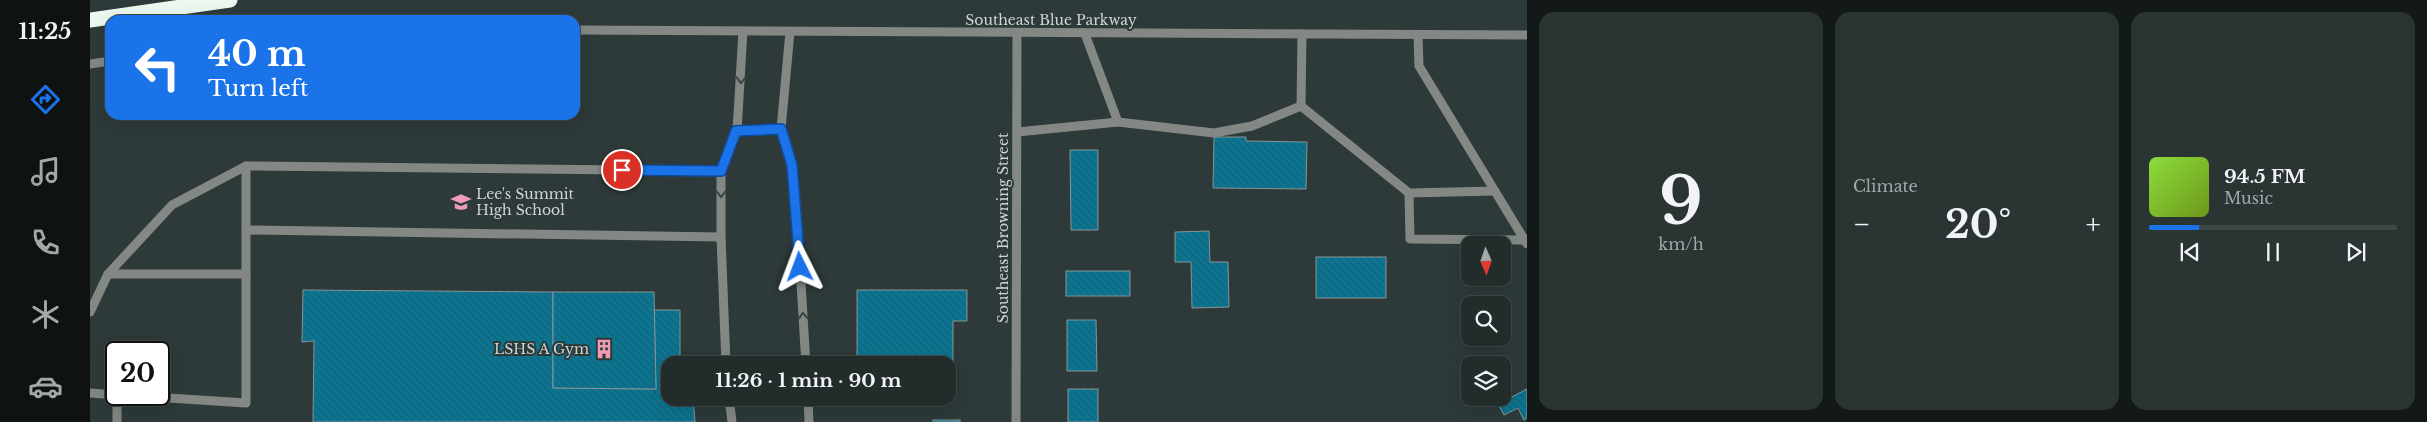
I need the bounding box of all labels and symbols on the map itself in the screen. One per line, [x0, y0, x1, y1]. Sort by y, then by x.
street label: Southeast Blue Parkway [965, 11, 1137, 29]
one-way arrow [735, 76, 746, 84]
street label: Southeast Browning Street [994, 132, 1012, 323]
pin [601, 149, 643, 191]
place label: Lee's Summit High School [476, 185, 574, 219]
one-way arrow [716, 190, 726, 198]
school or university icon: Lee's Summit High School [450, 191, 472, 213]
north arrow [1461, 236, 1511, 286]
position arrow [773, 240, 825, 292]
one-way arrow [798, 312, 809, 320]
building icon: LSHS A Gym [593, 338, 615, 360]
place label: LSHS A Gym [494, 340, 589, 358]
speed limit sign: 20 [105, 341, 170, 406]

